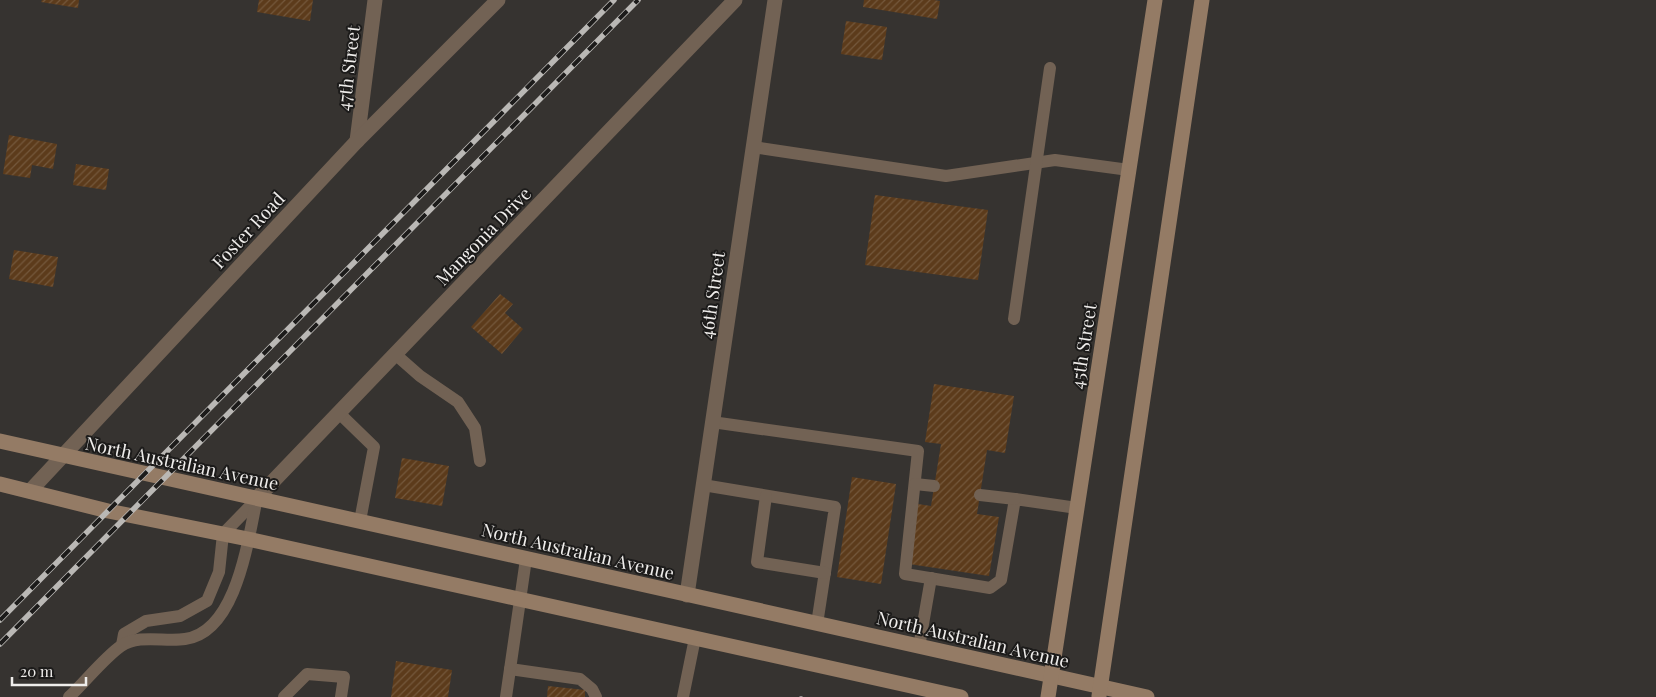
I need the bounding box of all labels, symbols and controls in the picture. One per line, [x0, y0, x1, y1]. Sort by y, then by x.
street label: 47th Street [331, 23, 365, 112]
street label: Mangonia Drive [430, 182, 536, 290]
street label: Foster Road [206, 186, 290, 273]
street label: 46th Street [694, 249, 730, 340]
street label: 45th Street [1064, 301, 1102, 390]
street label: North Australian Avenue [83, 431, 281, 495]
street label: North Australian Avenue [479, 517, 677, 585]
street label: North Australian Avenue [874, 605, 1072, 673]
scale bar [12, 654, 86, 686]
text: 20 m [20, 661, 54, 681]

